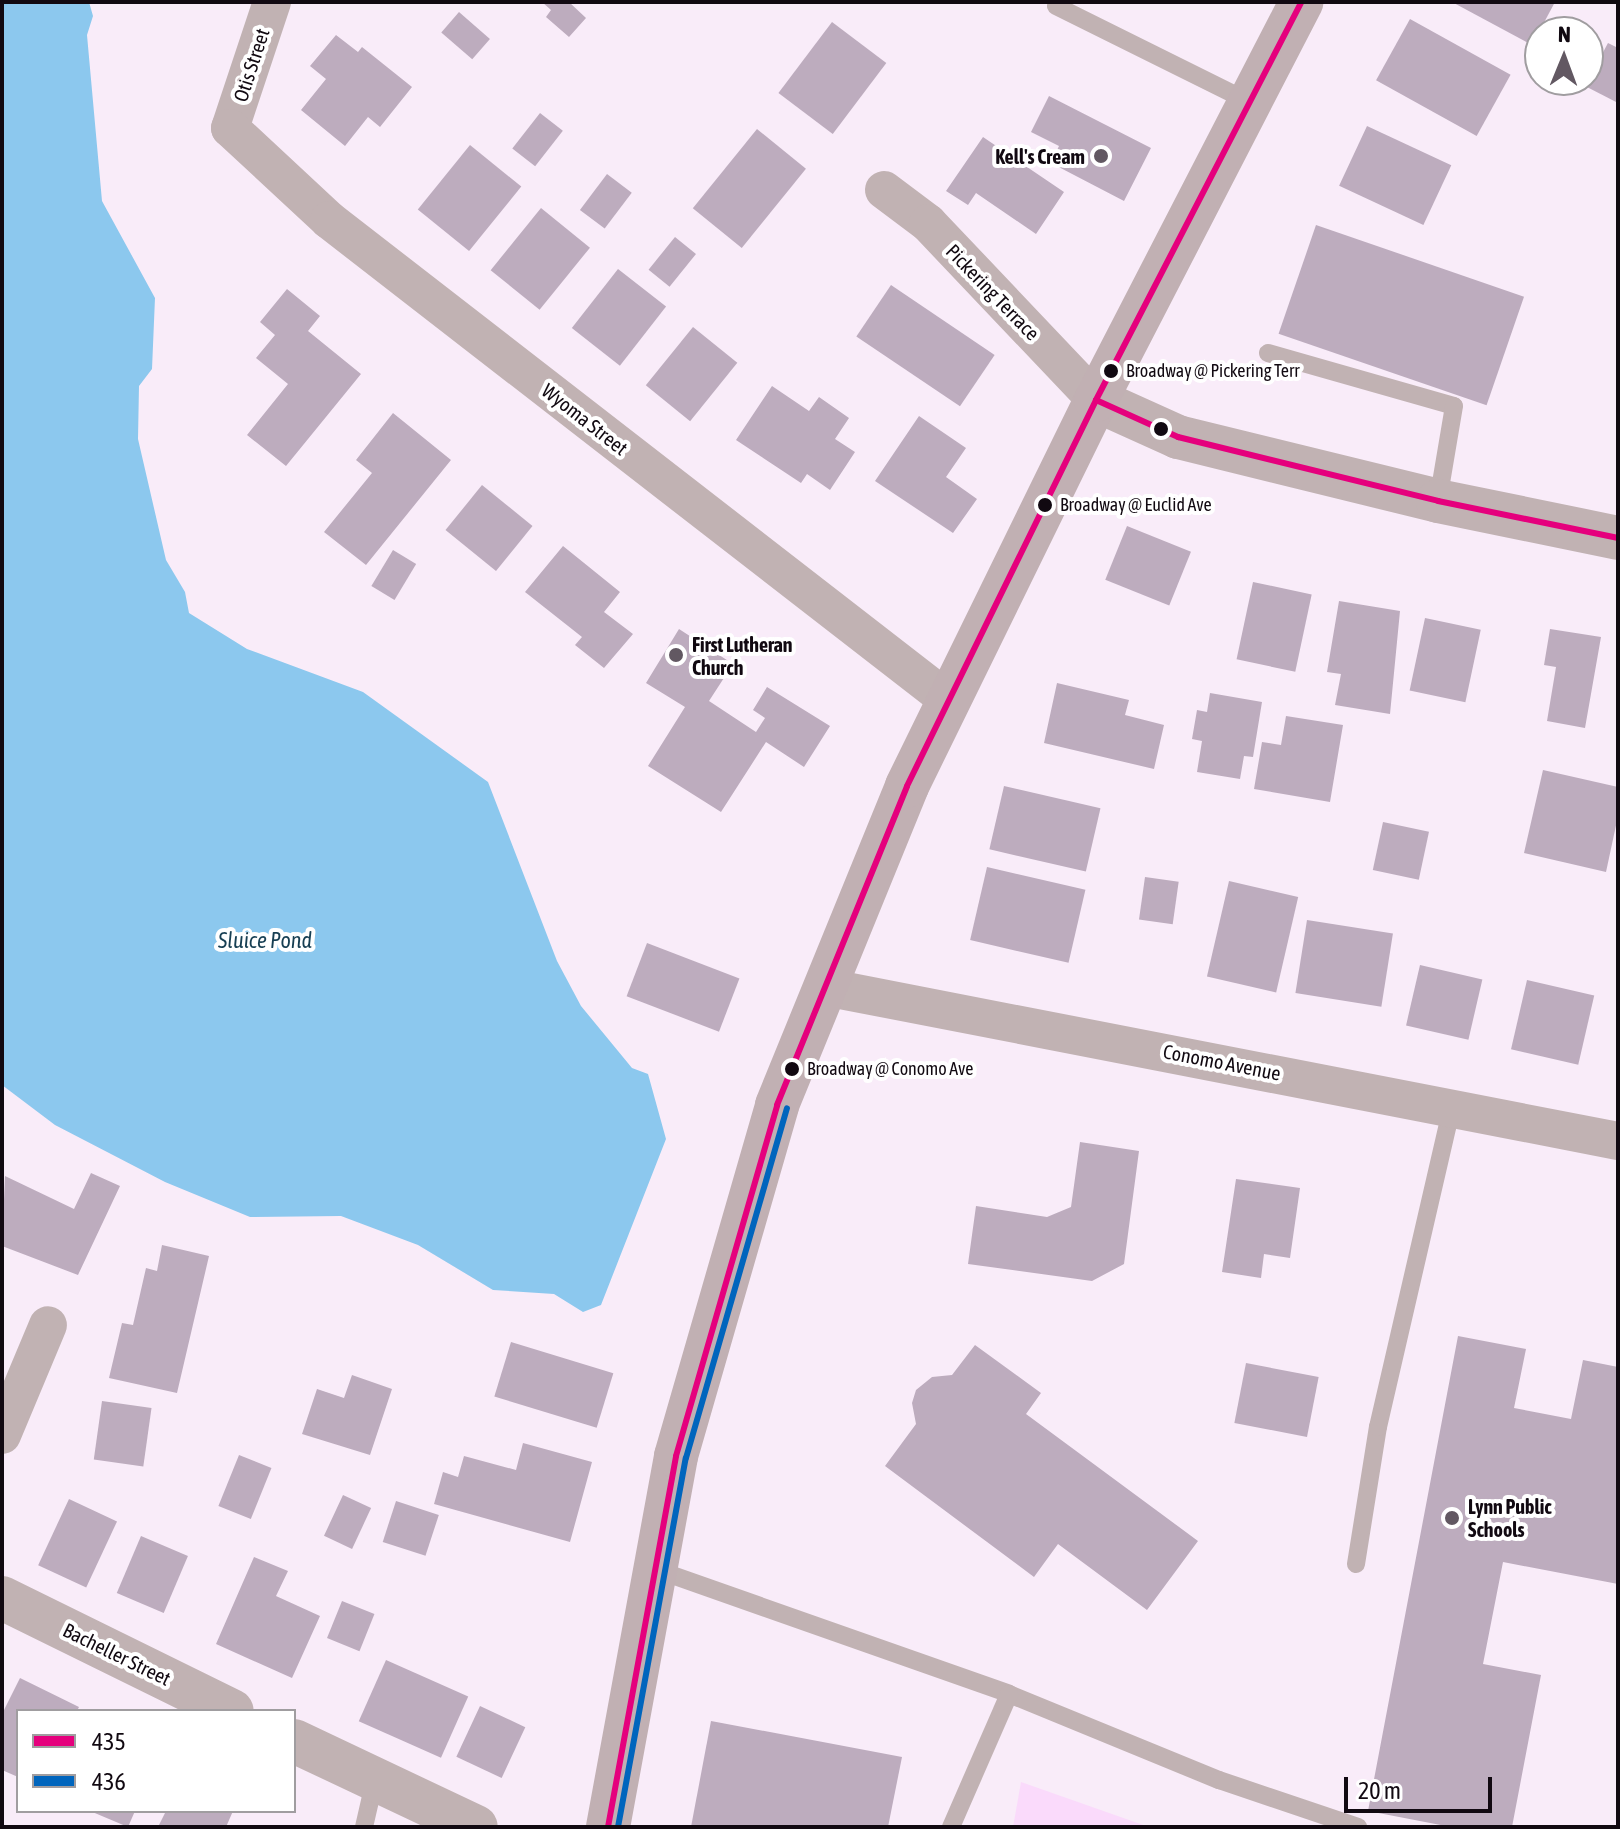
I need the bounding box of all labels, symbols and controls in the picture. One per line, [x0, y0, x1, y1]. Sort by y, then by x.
north arrow [1524, 16, 1604, 96]
text: N [1558, 21, 1571, 47]
street label: Otis Street [228, 25, 274, 105]
place label: Kell's Cream [995, 144, 1085, 168]
marker: Kell's Cream [1092, 147, 1110, 165]
street label: Pickering Terrace [941, 239, 1045, 345]
place label: Broadway @ Pickering Terr [1126, 360, 1300, 382]
marker: Broadway @ Pickering Terr [1103, 363, 1119, 379]
street label: Wyoma Street [537, 378, 633, 460]
unlabelled marker [1153, 421, 1169, 437]
place label: Broadway @ Euclid Ave [1060, 494, 1212, 516]
marker: Broadway @ Euclid Ave [1037, 497, 1053, 513]
place label: First Lutheran Church [692, 632, 793, 679]
marker: First Lutheran Church [667, 646, 685, 664]
water label: Sluice Pond [218, 928, 312, 954]
street label: Conomo Avenue [1161, 1039, 1283, 1085]
place label: Broadway @ Conomo Ave [807, 1058, 973, 1080]
marker: Broadway @ Conomo Ave [784, 1061, 800, 1077]
place label: Lynn Public Schools [1468, 1494, 1552, 1541]
marker: Lynn Public Schools [1443, 1509, 1461, 1527]
street label: Bacheller Street [59, 1618, 175, 1690]
legend [16, 1709, 296, 1813]
text: 435 [92, 1728, 126, 1755]
scale bar [1348, 1761, 1496, 1811]
text: 436 [92, 1768, 126, 1795]
text: 20 m [1358, 1777, 1401, 1804]

